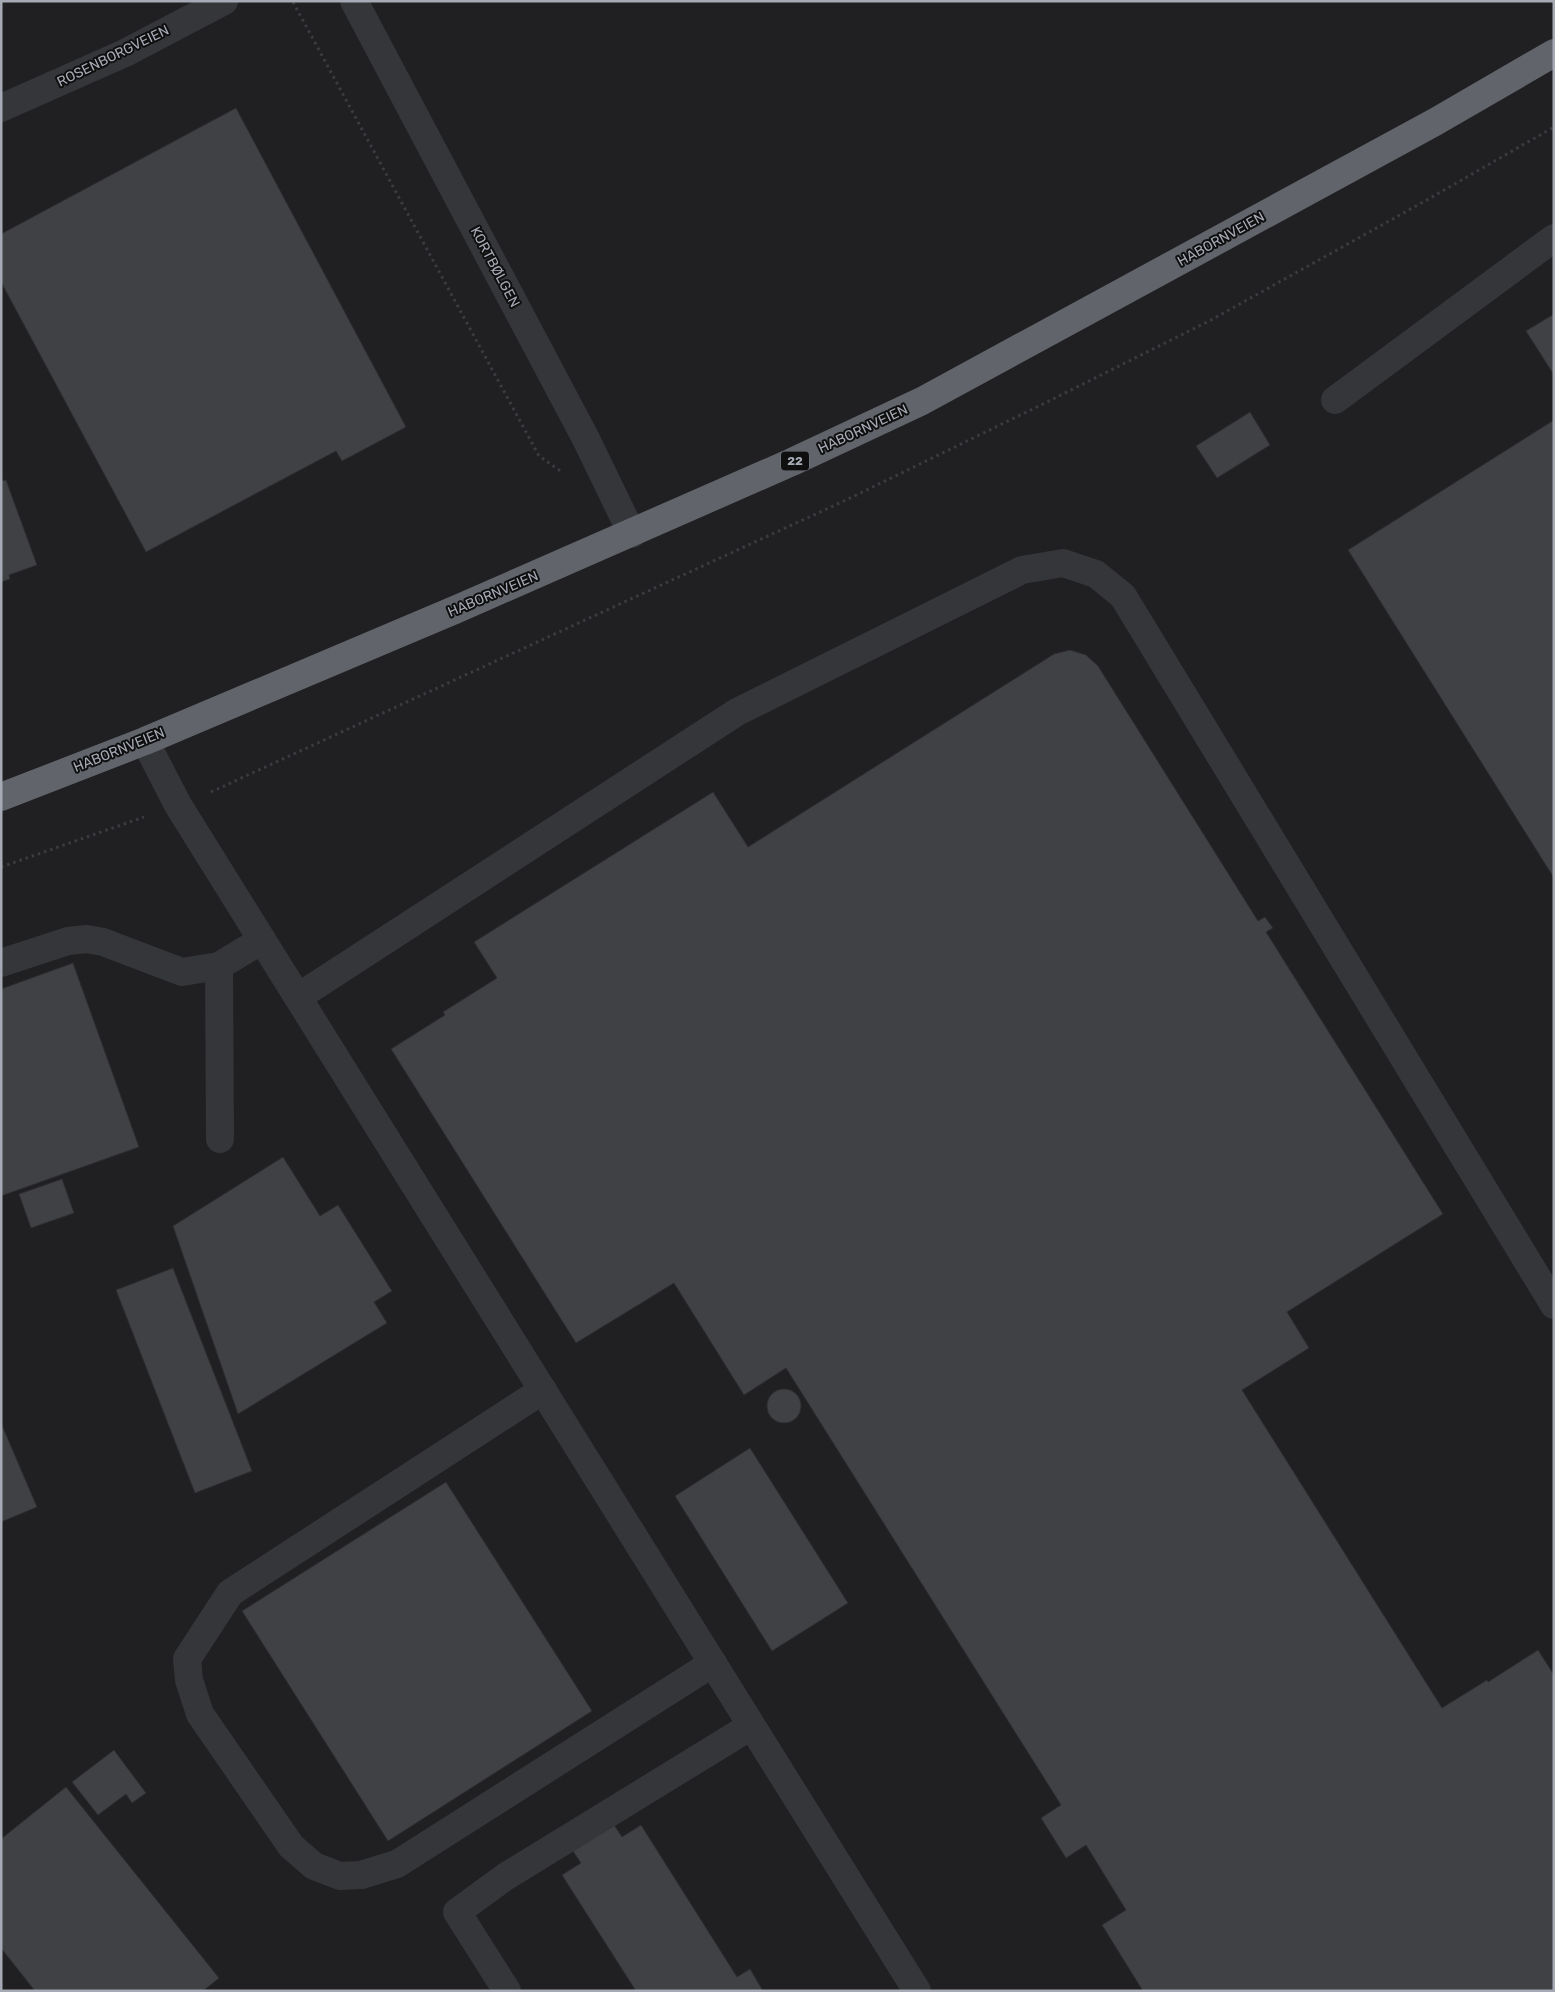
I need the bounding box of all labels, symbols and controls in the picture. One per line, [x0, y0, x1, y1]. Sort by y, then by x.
street label: ROSENBORGVEIEN [54, 22, 172, 90]
street label: HABORNVEIEN [1175, 208, 1267, 270]
street label: KORTBØLGEN [467, 224, 523, 310]
street label: HABORNVEIEN [816, 401, 910, 457]
road number: 22 [781, 452, 809, 471]
street label: HABORNVEIEN [445, 567, 541, 621]
street label: HABORNVEIEN [71, 724, 167, 776]

